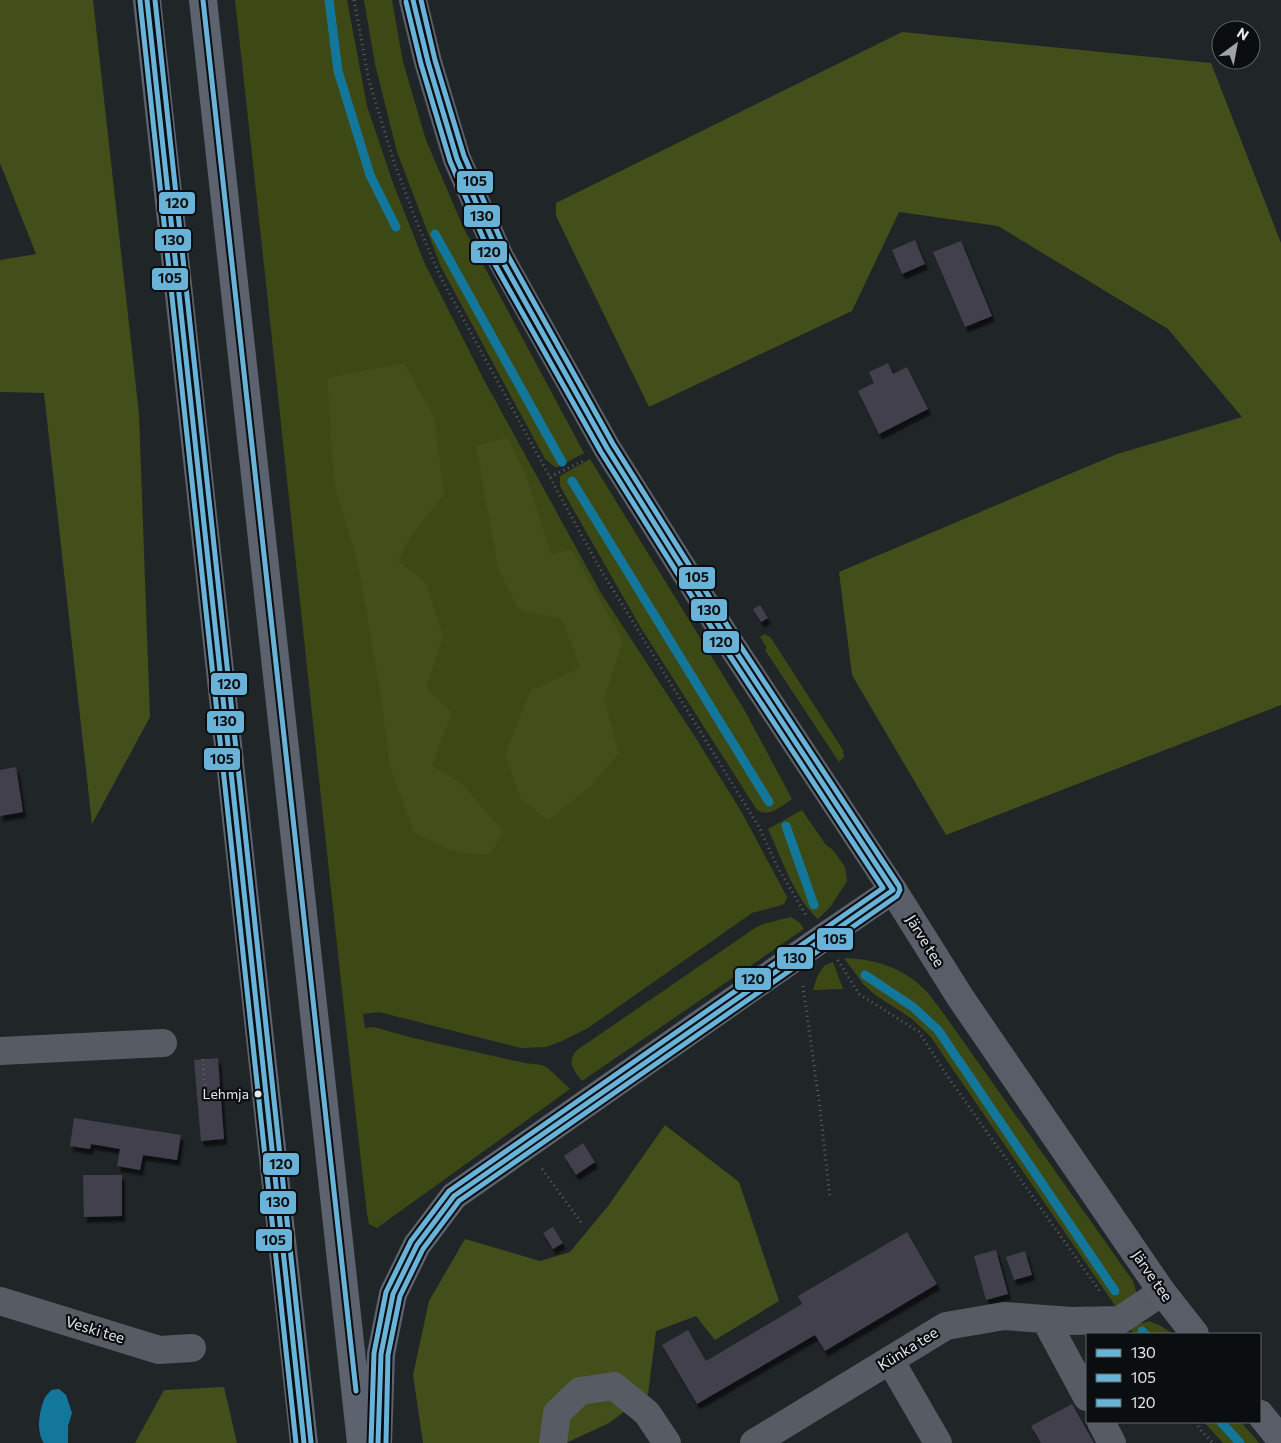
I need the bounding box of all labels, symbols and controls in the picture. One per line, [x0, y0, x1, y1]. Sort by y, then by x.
north arrow [1211, 20, 1261, 70]
text: N [1234, 24, 1252, 44]
line badge: 105 [456, 170, 494, 194]
text: 105 [463, 172, 487, 189]
line badge: 120 [158, 191, 196, 215]
text: 120 [165, 194, 189, 211]
line badge: 130 [463, 204, 501, 228]
text: 130 [470, 207, 494, 224]
line badge: 130 [154, 228, 192, 252]
text: 130 [161, 231, 185, 248]
line badge: 120 [470, 240, 508, 264]
text: 120 [477, 243, 501, 260]
line badge: 105 [151, 267, 189, 291]
text: 105 [158, 269, 182, 286]
line badge: 105 [678, 566, 716, 590]
text: 105 [685, 568, 709, 585]
line badge: 130 [690, 598, 728, 622]
text: 130 [697, 601, 721, 618]
line badge: 120 [702, 630, 740, 654]
text: 120 [709, 633, 733, 650]
line badge: 120 [210, 672, 248, 696]
text: 120 [217, 675, 241, 692]
line badge: 130 [206, 710, 245, 734]
text: 130 [213, 712, 237, 729]
line badge: 105 [203, 747, 241, 771]
text: 105 [210, 750, 234, 767]
street label: Järve tee [903, 911, 949, 970]
line badge: 105 [816, 927, 854, 951]
text: 105 [823, 930, 847, 947]
line badge: 130 [776, 946, 814, 970]
text: 130 [783, 949, 807, 966]
line badge: 120 [734, 967, 772, 991]
text: 120 [741, 970, 765, 987]
place label: Lehmja [202, 1085, 249, 1102]
marker: Lehmja [253, 1089, 263, 1099]
line badge: 120 [262, 1152, 300, 1176]
text: 120 [269, 1155, 293, 1172]
line badge: 130 [259, 1190, 297, 1215]
text: 130 [266, 1193, 290, 1210]
line badge: 105 [255, 1228, 293, 1252]
text: 105 [262, 1231, 286, 1248]
street label: Järve tee [1129, 1246, 1177, 1305]
street label: Veski tee [64, 1312, 127, 1347]
street label: Künka tee [874, 1323, 941, 1374]
legend [1086, 1333, 1261, 1423]
text: 130 [1131, 1343, 1156, 1361]
text: 105 [1131, 1368, 1156, 1386]
text: 120 [1131, 1393, 1155, 1411]

